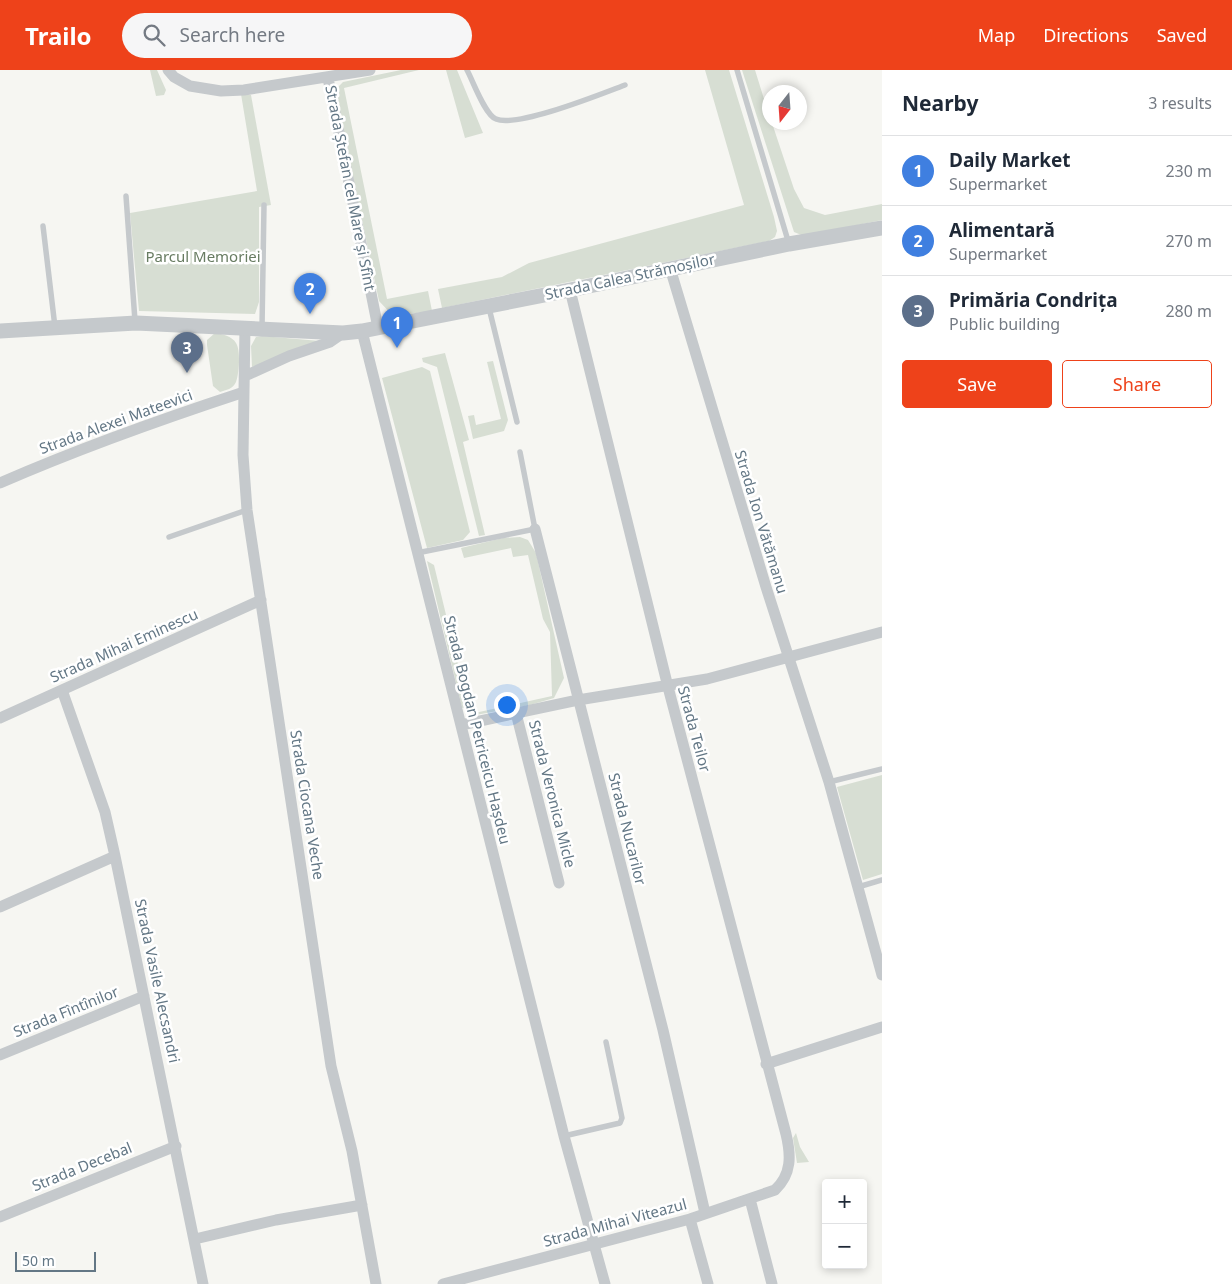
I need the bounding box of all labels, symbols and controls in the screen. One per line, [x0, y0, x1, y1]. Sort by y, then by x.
search box [122, 13, 472, 58]
text: Trailo [25, 19, 92, 52]
icon: search [140, 21, 168, 49]
text: Search here [180, 22, 285, 48]
text: Map [978, 23, 1015, 47]
text: Directions [1043, 23, 1129, 47]
text: Saved [1157, 23, 1207, 47]
street label: Strada Ștefan cel Mare și Sfînt [321, 83, 381, 293]
north arrow [762, 85, 807, 130]
text: Nearby [902, 89, 978, 117]
text: 3 results [1148, 92, 1212, 114]
text: Daily Market [949, 147, 1071, 173]
text: 1 [913, 160, 923, 182]
text: 230 m [1165, 160, 1212, 182]
text: Supermarket [949, 173, 1047, 195]
text: Alimentară [949, 217, 1055, 243]
text: 2 [913, 230, 923, 252]
text: 270 m [1165, 230, 1212, 252]
text: Supermarket [949, 243, 1047, 265]
park label: Parcul Memoriei [145, 246, 261, 266]
street label: Strada Calea Strămoșilor [543, 248, 717, 304]
pin: 2 [294, 273, 326, 314]
text: Primăria Condrița [949, 287, 1118, 313]
text: 3 [913, 300, 923, 322]
text: 280 m [1165, 300, 1212, 322]
pin: 1 [381, 307, 413, 348]
text: Public building [949, 313, 1060, 335]
pin: 3 [171, 332, 203, 373]
button: Save [902, 360, 1052, 408]
button: Share [1062, 360, 1212, 408]
street label: Strada Alexei Mateevici [36, 384, 195, 458]
street label: Strada Ion Vătămanu [731, 448, 793, 596]
street label: Strada Mihai Eminescu [46, 603, 201, 687]
street label: Strada Bogdan Petriceicu Hașdeu [440, 613, 516, 846]
street label: Strada Teilor [674, 684, 716, 774]
your location [494, 692, 520, 718]
street label: Strada Veronica Micle [525, 718, 581, 870]
street label: Strada Ciocana Veche [286, 729, 330, 881]
street label: Strada Nucarilor [604, 771, 652, 887]
street label: Strada Vasile Alecsandri [131, 897, 185, 1065]
street label: Strada Fîntînilor [10, 981, 121, 1041]
street label: Strada Decebal [29, 1137, 135, 1195]
map controls [822, 1179, 867, 1269]
button: + [822, 1179, 867, 1224]
street label: Strada Mihai Viteazul [541, 1193, 689, 1251]
button: − [822, 1224, 867, 1269]
scale bar [15, 1249, 96, 1272]
text: 50 m [22, 1251, 55, 1270]

